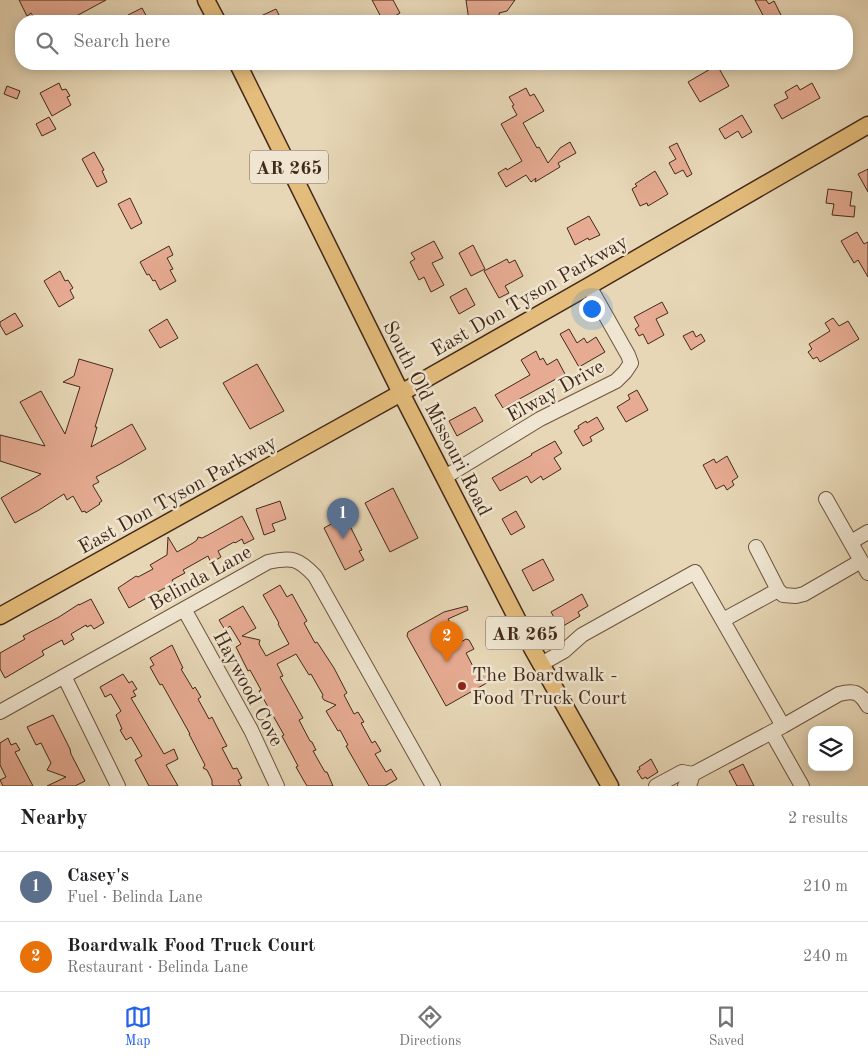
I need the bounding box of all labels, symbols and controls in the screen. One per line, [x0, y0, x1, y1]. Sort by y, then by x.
search box [15, 15, 853, 70]
icon: search [33, 29, 61, 57]
text: Search here [73, 33, 170, 52]
road number: AR 265 [250, 150, 328, 183]
street label: East Don Tyson Parkway [428, 232, 632, 361]
your location [579, 296, 605, 322]
street label: South Old Missouri Road [378, 318, 494, 520]
street label: Elway Drive [504, 357, 608, 427]
street label: East Don Tyson Parkway [76, 433, 281, 559]
pin: 1 [327, 498, 359, 539]
street label: Belinda Lane [146, 542, 256, 615]
road number: AR 265 [486, 616, 564, 650]
pin: 2 [431, 621, 463, 662]
street label: Haywood Cove [208, 628, 286, 750]
place label: The Boardwalk - Food Truck Court [472, 666, 627, 709]
marker: The Boardwalk - Food Truck Court [456, 680, 468, 692]
map controls [808, 726, 853, 771]
button: layers [808, 726, 853, 771]
text: Nearby [20, 808, 88, 829]
text: 2 results [788, 811, 848, 827]
text: Casey's [67, 867, 129, 886]
text: 1 [31, 879, 41, 895]
text: 210 m [803, 879, 848, 895]
text: Fuel · Belinda Lane [67, 890, 203, 906]
text: Boardwalk Food Truck Court [67, 937, 315, 956]
text: 2 [31, 949, 41, 965]
text: 240 m [803, 949, 848, 965]
text: Restaurant · Belinda Lane [67, 960, 248, 976]
tab: Map [124, 1003, 152, 1050]
tab: Directions [399, 1003, 461, 1050]
tab: Saved [709, 1003, 744, 1050]

